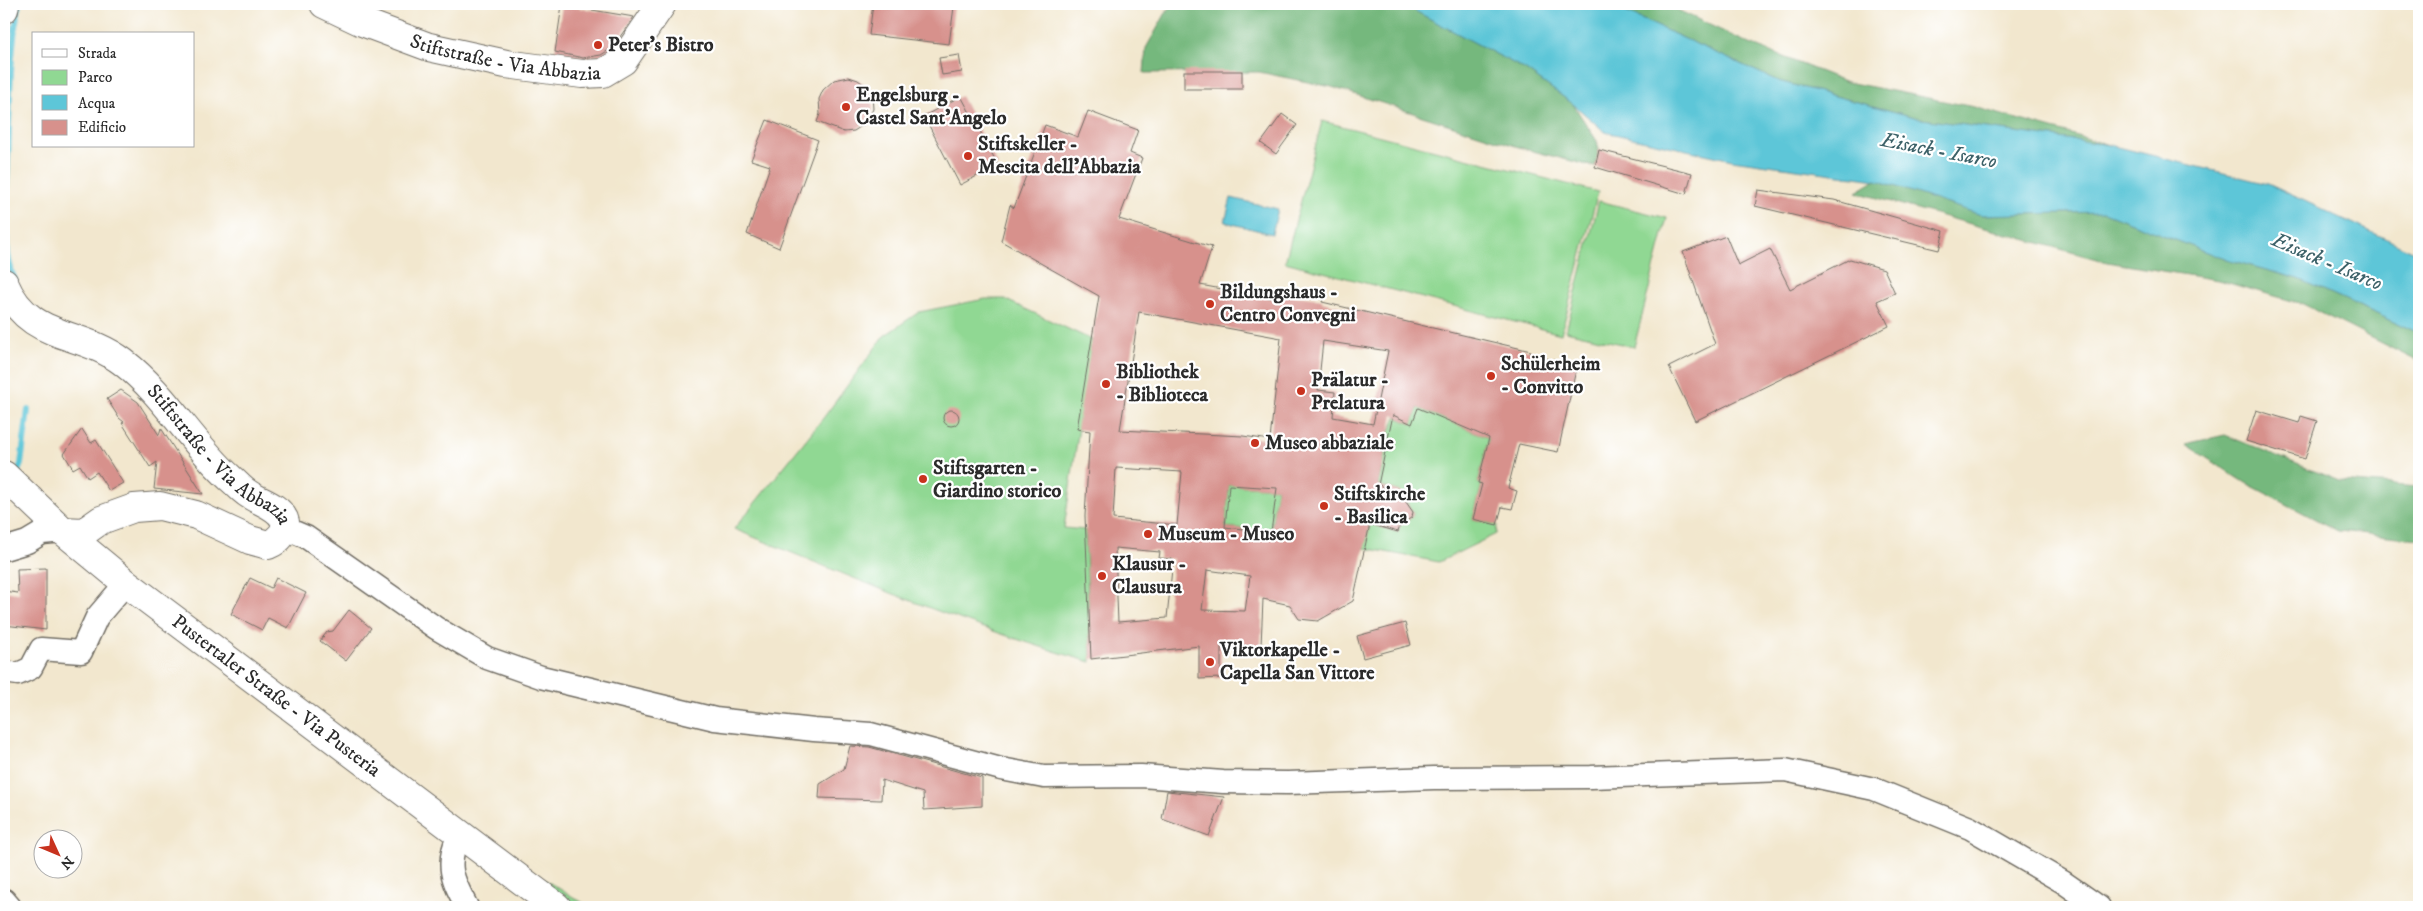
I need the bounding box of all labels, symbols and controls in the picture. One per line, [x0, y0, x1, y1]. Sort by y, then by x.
street label: Stiftstraße - Via Abbazia [406, 28, 602, 87]
legend [32, 32, 195, 148]
place label: Peter's Bistro [608, 33, 714, 58]
marker: Peter's Bistro [592, 39, 604, 51]
text: Strada [78, 44, 117, 63]
text: Parco [78, 68, 112, 87]
place label: Engelsburg - Castel Sant'Angelo [856, 83, 1007, 131]
text: Acqua [78, 94, 116, 113]
marker: Engelsburg - Castel Sant'Angelo [840, 101, 852, 113]
text: Edificio [78, 118, 126, 137]
water label: Eisack - Isarco [1878, 127, 1999, 175]
place label: Stiftskeller - Mescita dell'Abbazia [978, 132, 1141, 180]
marker: Stiftskeller - Mescita dell'Abbazia [962, 150, 974, 162]
water label: Eisack - Isarco [2267, 227, 2386, 297]
place label: Bildungshaus - Centro Convegni [1220, 280, 1356, 328]
marker: Bildungshaus - Centro Convegni [1204, 298, 1216, 310]
place label: Schülerheim - Convitto [1501, 352, 1601, 400]
place label: Bibliothek - Biblioteca [1116, 360, 1209, 408]
place label: Prälatur - Prelatura [1311, 368, 1389, 416]
marker: Schülerheim - Convitto [1485, 370, 1497, 382]
marker: Bibliothek - Biblioteca [1100, 378, 1112, 390]
street label: Stiftstraße - Via Abbazia [142, 379, 298, 528]
marker: Prälatur - Prelatura [1295, 385, 1307, 397]
place label: Museo abbaziale [1265, 431, 1395, 456]
marker: Museo abbaziale [1249, 437, 1261, 449]
place label: Stiftsgarten - Giardino storico [933, 456, 1061, 504]
marker: Stiftsgarten - Giardino storico [917, 473, 929, 485]
place label: Stiftskirche - Basilica [1334, 482, 1426, 530]
marker: Stiftskirche - Basilica [1318, 500, 1330, 512]
place label: Museum - Museo [1158, 522, 1295, 547]
marker: Museum - Museo [1142, 528, 1154, 540]
place label: Klausur - Clausura [1112, 552, 1186, 600]
marker: Klausur - Clausura [1096, 570, 1108, 582]
street label: Pustertaler Straße - Via Pusteria [167, 609, 386, 783]
place label: Viktorkapelle - Capella San Vittore [1219, 638, 1375, 686]
marker: Viktorkapelle - Capella San Vittore [1204, 656, 1216, 668]
north arrow [32, 828, 82, 878]
text: N [56, 852, 77, 873]

